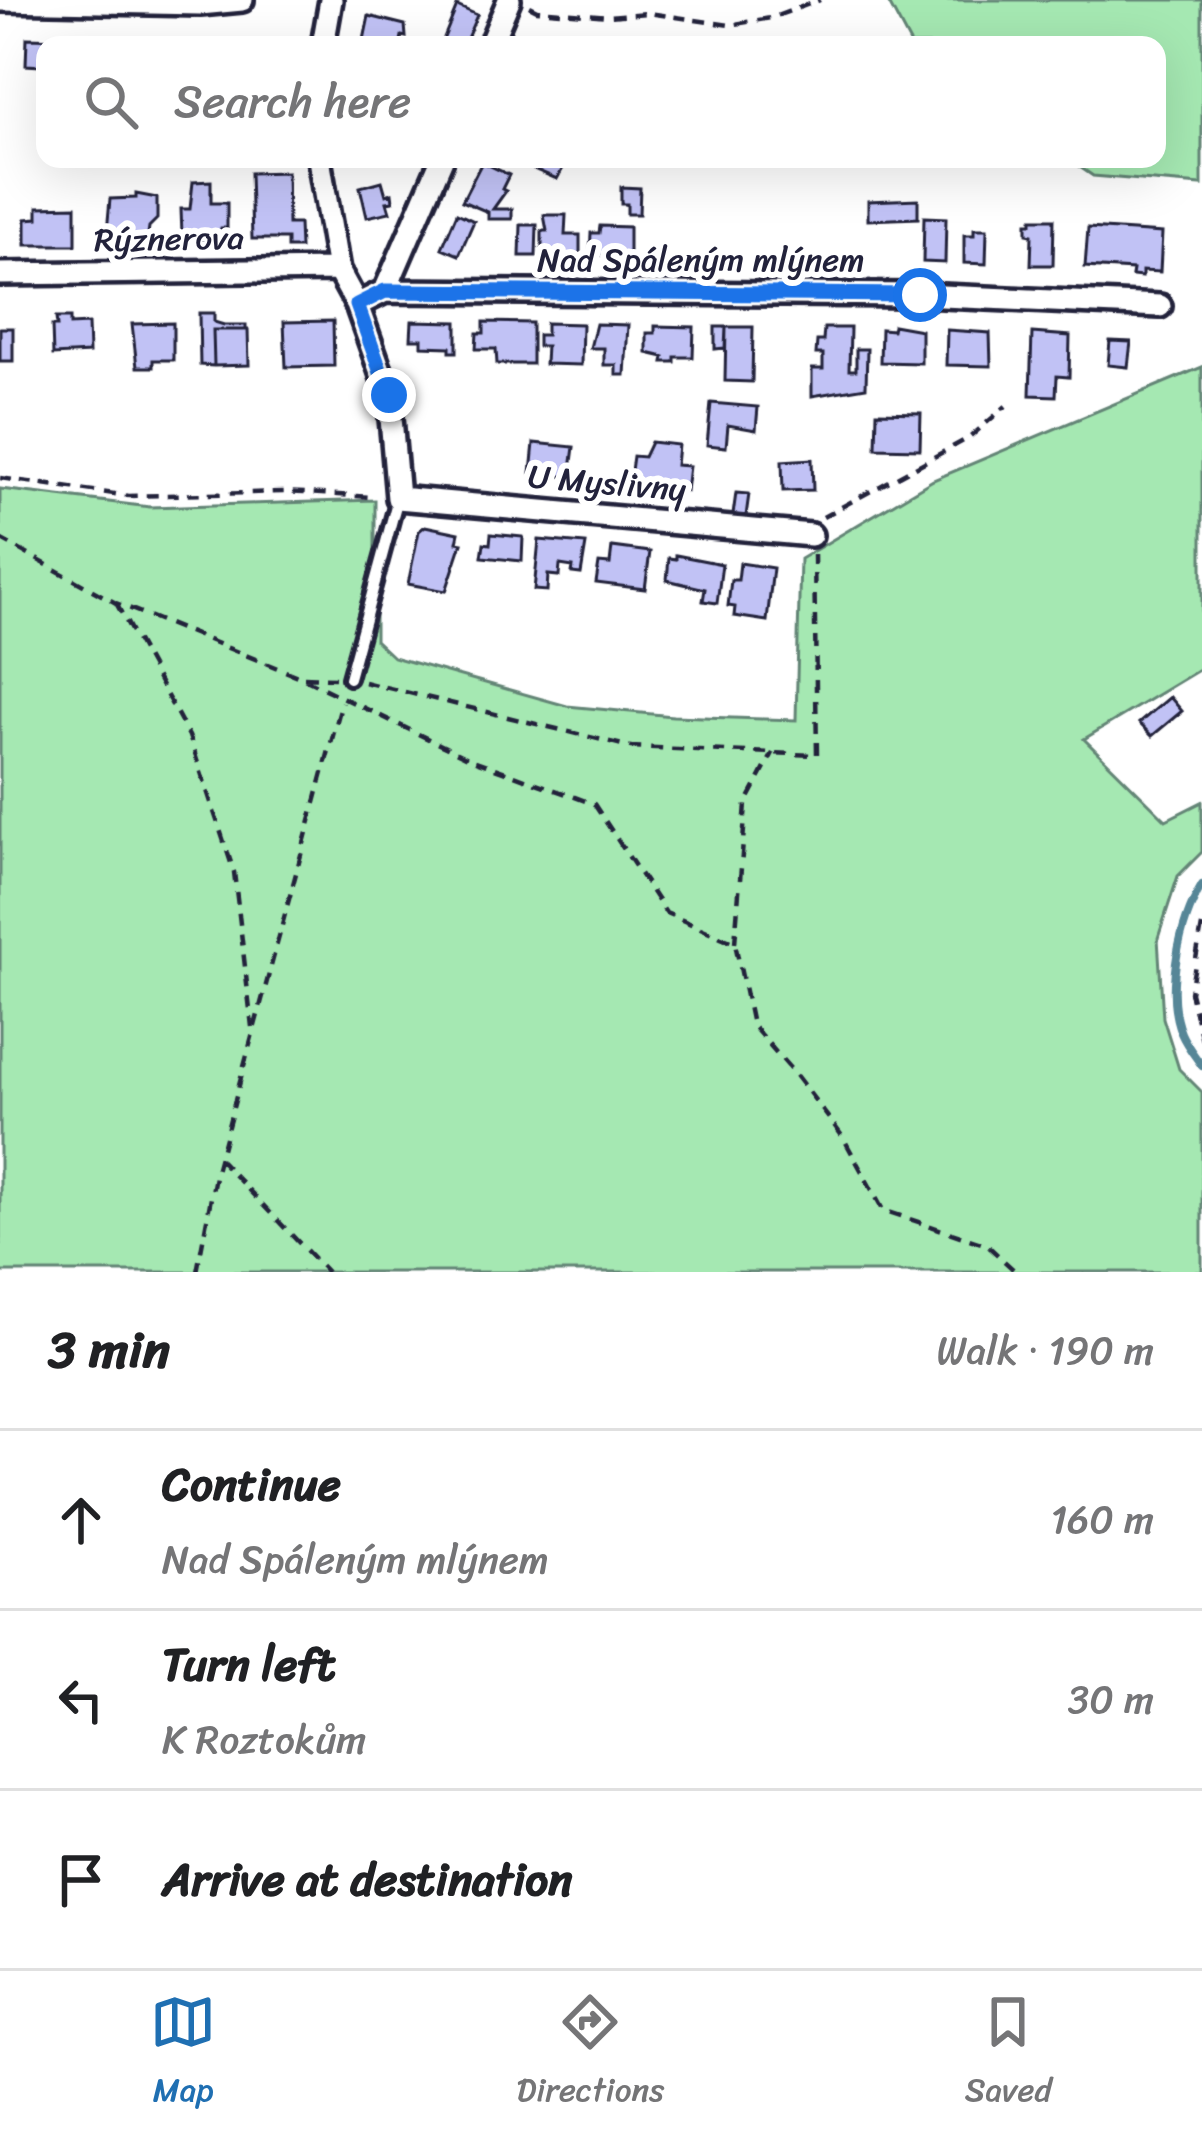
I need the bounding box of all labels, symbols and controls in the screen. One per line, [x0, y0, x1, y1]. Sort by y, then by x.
search box [36, 36, 1166, 168]
text: Search here [174, 62, 411, 142]
icon: search [78, 69, 144, 135]
street label: Rýznerova [94, 209, 245, 269]
street label: Nad Spáleným mlýnem [537, 231, 865, 289]
route start [893, 268, 947, 322]
route end [362, 368, 416, 422]
street label: U Myslivny [526, 447, 688, 519]
text: 3 min [48, 1305, 170, 1395]
text: Walk · 190 m [936, 1316, 1154, 1385]
text: Continue [162, 1445, 341, 1525]
text: 160 m [1050, 1485, 1154, 1554]
icon: ahead [48, 1487, 114, 1553]
text: Nad Spáleným mlýnem [162, 1525, 549, 1594]
text: Turn left [162, 1625, 335, 1705]
text: 30 m [1068, 1665, 1154, 1734]
icon: left [48, 1667, 114, 1733]
text: K Roztokům [162, 1705, 366, 1774]
text: Arrive at destination [162, 1840, 572, 1920]
icon: arrive [48, 1847, 114, 1913]
tab: Map [150, 1989, 216, 2119]
tab: Directions [517, 1989, 664, 2119]
tab: Saved [965, 1989, 1052, 2119]

